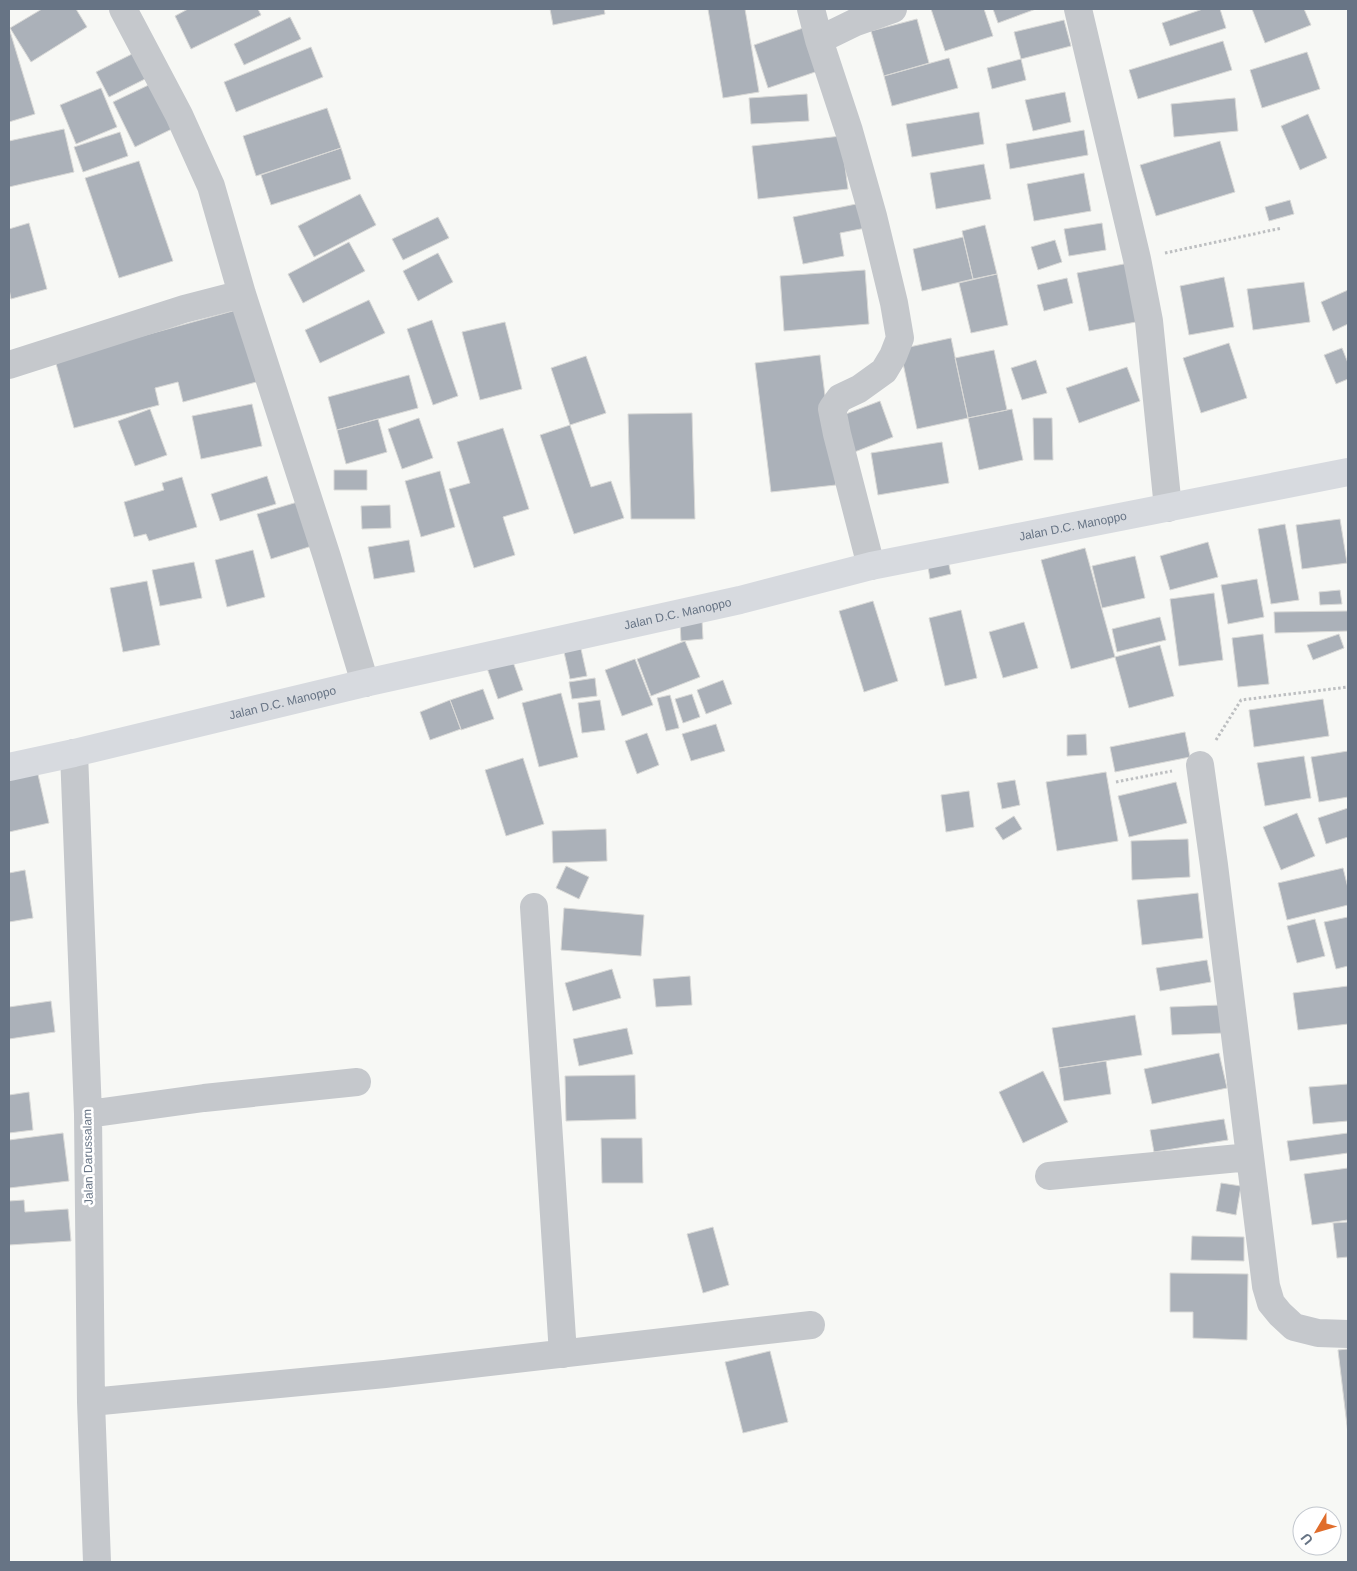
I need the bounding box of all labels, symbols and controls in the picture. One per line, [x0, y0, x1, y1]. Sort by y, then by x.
street label: Jalan D.C. Manoppo [1018, 509, 1128, 544]
street label: Jalan D.C. Manoppo [623, 595, 733, 632]
street label: Jalan D.C. Manoppo [228, 683, 338, 722]
street label: Jalan Darussalam [80, 1109, 96, 1205]
north arrow [1292, 1506, 1342, 1556]
text: U [1297, 1530, 1316, 1548]

